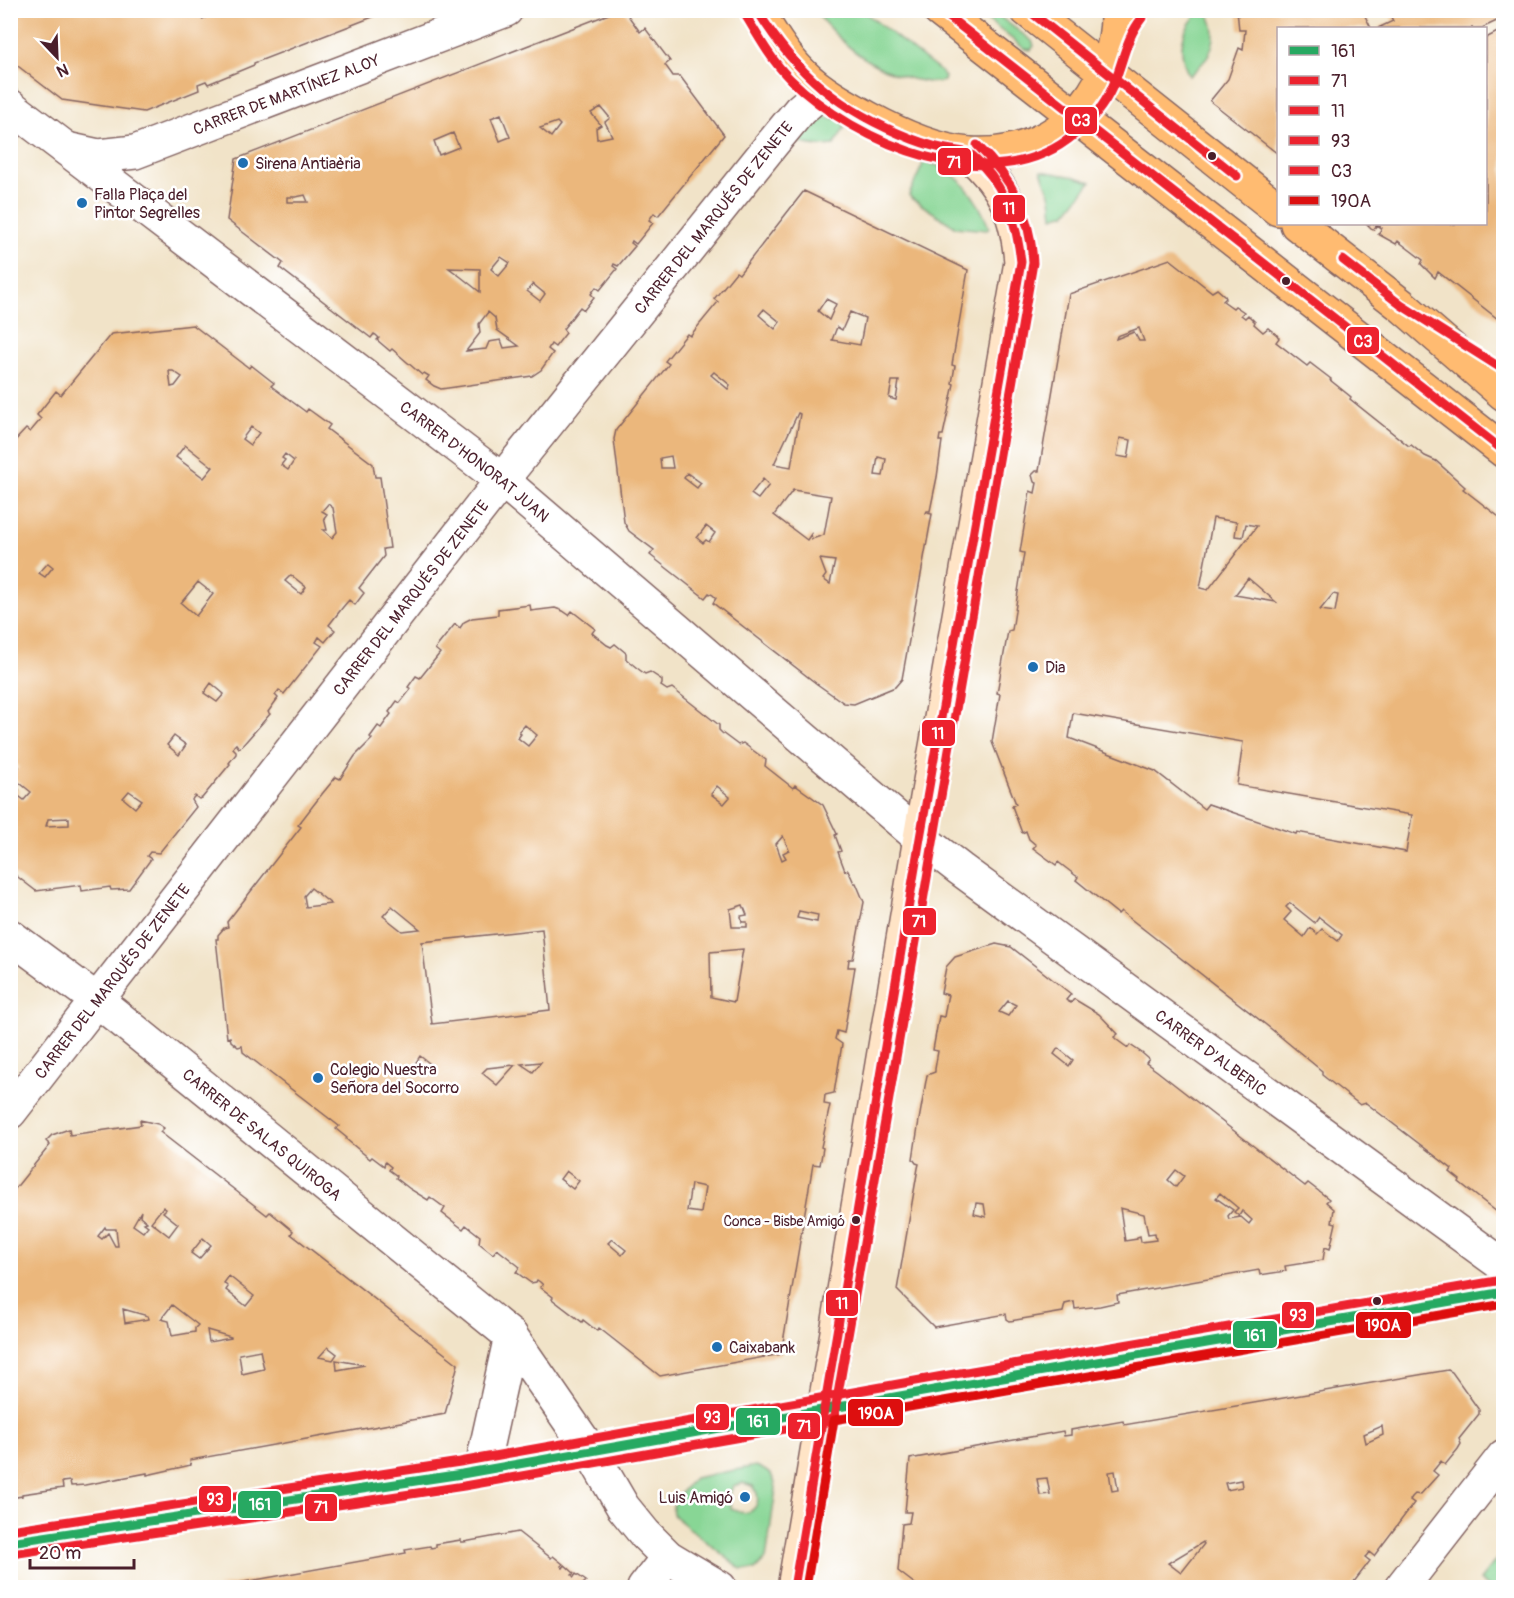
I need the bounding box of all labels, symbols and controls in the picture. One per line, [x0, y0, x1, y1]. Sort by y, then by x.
north arrow [27, 27, 87, 87]
legend [1277, 27, 1487, 225]
text: 161 [1331, 40, 1356, 63]
street label: CARRER DE MARTÍNEZ ALOY [190, 50, 383, 140]
text: N [53, 59, 71, 81]
text: 71 [1331, 70, 1348, 93]
text: 11 [1331, 100, 1345, 123]
line badge: C3 [1064, 106, 1098, 135]
text: C3 [1072, 111, 1090, 131]
street label: CARRER DEL MARQUÉS DE ZENETE [630, 117, 798, 318]
text: 93 [1331, 130, 1350, 153]
line badge: 71 [937, 147, 972, 176]
unlabelled marker [1206, 150, 1218, 162]
text: 71 [947, 153, 961, 173]
place label: Sirena Antiaèria [255, 154, 361, 174]
marker: Sirena Antiaèria [236, 156, 250, 170]
text: C3 [1331, 160, 1352, 183]
place label: Falla Plaça del Pintor Segrelles [94, 185, 200, 223]
text: 190A [1331, 190, 1372, 213]
line badge: 11 [992, 194, 1026, 223]
marker: Falla Plaça del Pintor Segrelles [75, 196, 89, 210]
text: 11 [1003, 199, 1015, 219]
unlabelled marker [1280, 275, 1292, 287]
line badge: C3 [1346, 326, 1380, 355]
text: C3 [1354, 332, 1372, 352]
street label: CARRER D'HONORAT JUAN [396, 397, 553, 527]
street label: CARRER DEL MARQUÉS DE ZENETE [329, 497, 493, 700]
place label: Dia [1045, 658, 1065, 678]
marker: Dia [1026, 660, 1040, 674]
line badge: 11 [921, 719, 956, 747]
text: 11 [932, 724, 944, 744]
street label: CARRER DEL MARQUÉS DE ZENETE [31, 880, 195, 1083]
line badge: 71 [902, 907, 937, 936]
text: 71 [912, 912, 926, 932]
street label: CARRER D'ALBERIC [1151, 1006, 1271, 1101]
place label: Colegio Nuestra Señora del Socorro [330, 1060, 460, 1098]
street label: CARRER DE SALAS QUIROGA [178, 1065, 345, 1206]
marker: Colegio Nuestra Señora del Socorro [311, 1071, 325, 1085]
place label: Conca - Bisbe Amigó [723, 1213, 845, 1230]
marker: Conca - Bisbe Amigó [850, 1214, 862, 1226]
line badge: 11 [825, 1289, 859, 1317]
text: 11 [836, 1294, 848, 1314]
unlabelled marker [1371, 1295, 1383, 1307]
line badge: 93 [1281, 1301, 1315, 1329]
text: 93 [1289, 1306, 1307, 1326]
line badge: 190A [1355, 1311, 1412, 1339]
text: 190A [1365, 1316, 1402, 1336]
line badge: 161 [1232, 1320, 1278, 1349]
text: 161 [1244, 1326, 1266, 1346]
place label: Caixabank [729, 1338, 795, 1358]
marker: Caixabank [710, 1340, 724, 1354]
line badge: 190A [847, 1398, 904, 1427]
line badge: 93 [695, 1403, 730, 1431]
text: 190A [858, 1404, 895, 1424]
line badge: 161 [735, 1407, 781, 1436]
text: 93 [703, 1408, 721, 1428]
text: 161 [747, 1412, 769, 1432]
line badge: 71 [787, 1412, 821, 1440]
text: 71 [797, 1417, 811, 1437]
line badge: 93 [198, 1485, 232, 1513]
place label: Luis Amigó [659, 1488, 733, 1508]
text: 93 [206, 1490, 224, 1510]
line badge: 161 [237, 1490, 282, 1519]
marker: Luis Amigó [738, 1490, 752, 1504]
line badge: 71 [304, 1493, 338, 1522]
text: 161 [249, 1495, 271, 1515]
text: 71 [314, 1498, 328, 1518]
scale bar [30, 1532, 134, 1570]
text: 20 m [39, 1542, 81, 1565]

